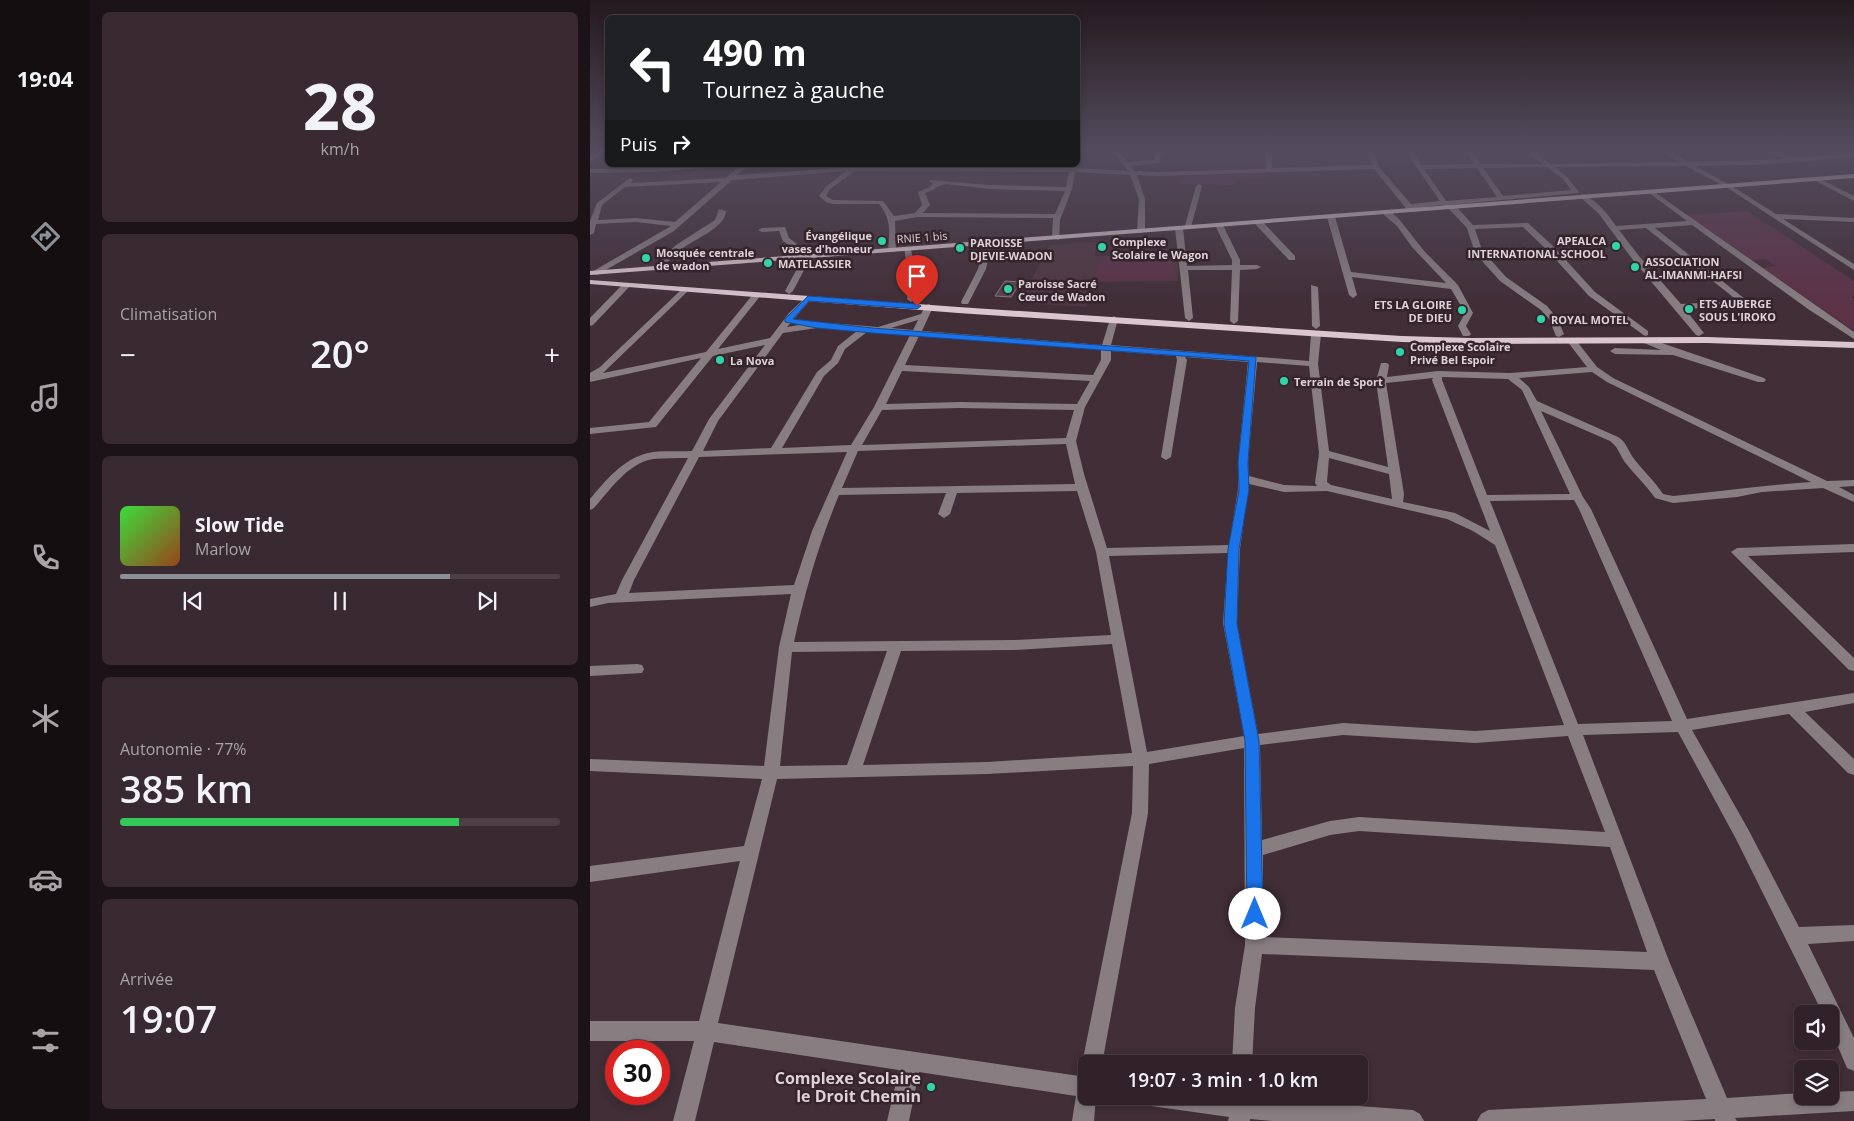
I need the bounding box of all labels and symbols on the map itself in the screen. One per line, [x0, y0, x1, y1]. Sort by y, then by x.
place label: Évangélique vases d'honneur [782, 228, 872, 256]
street label: RNIE 1 bis [896, 228, 948, 246]
place label: APEALCA INTERNATIONAL SCHOOL [1468, 233, 1606, 261]
place label: Complexe Scolaire le Wagon [1112, 234, 1208, 262]
marker: Évangélique vases d'honneur [876, 235, 888, 247]
place label: PAROISSE DJEVIE-WADON [970, 235, 1053, 263]
marker: APEALCA INTERNATIONAL SCHOOL [1610, 240, 1622, 252]
marker: Complexe Scolaire le Wagon [1096, 241, 1108, 253]
marker: PAROISSE DJEVIE-WADON [954, 242, 966, 254]
place label: Mosquée centrale de wadon [656, 245, 755, 273]
marker: Mosquée centrale de wadon [640, 252, 652, 264]
place label: ASSOCIATION AL-IMANMI-HAFSI [1645, 254, 1742, 282]
pin [896, 255, 938, 306]
place label: MATELASSIER [778, 256, 852, 271]
marker: MATELASSIER [762, 257, 774, 269]
marker: ASSOCIATION AL-IMANMI-HAFSI [1629, 261, 1641, 273]
place label: Paroisse Sacré Cœur de Wadon [1018, 276, 1105, 304]
marker: Paroisse Sacré Cœur de Wadon [1002, 283, 1014, 295]
place label: ETS AUBERGE SOUS L'IROKO [1699, 296, 1776, 324]
place label: ETS LA GLOIRE DE DIEU [1374, 297, 1452, 325]
marker: ETS AUBERGE SOUS L'IROKO [1683, 303, 1695, 315]
marker: ETS LA GLOIRE DE DIEU [1456, 304, 1468, 316]
place label: ROYAL MOTEL [1551, 312, 1628, 327]
marker: ROYAL MOTEL [1535, 313, 1547, 325]
place label: Complexe Scolaire Privé Bel Espoir [1410, 339, 1511, 367]
marker: Complexe Scolaire Privé Bel Espoir [1394, 346, 1406, 358]
place label: La Nova [730, 353, 774, 368]
marker: La Nova [714, 354, 726, 366]
place label: Terrain de Sport [1294, 374, 1383, 389]
marker: Terrain de Sport [1278, 375, 1290, 387]
position arrow [1228, 887, 1280, 939]
speed limit sign: 30 [605, 1040, 670, 1105]
place label: Complexe Scolaire le Droit Chemin [775, 1067, 921, 1107]
marker: Complexe Scolaire le Droit Chemin [925, 1081, 937, 1093]

